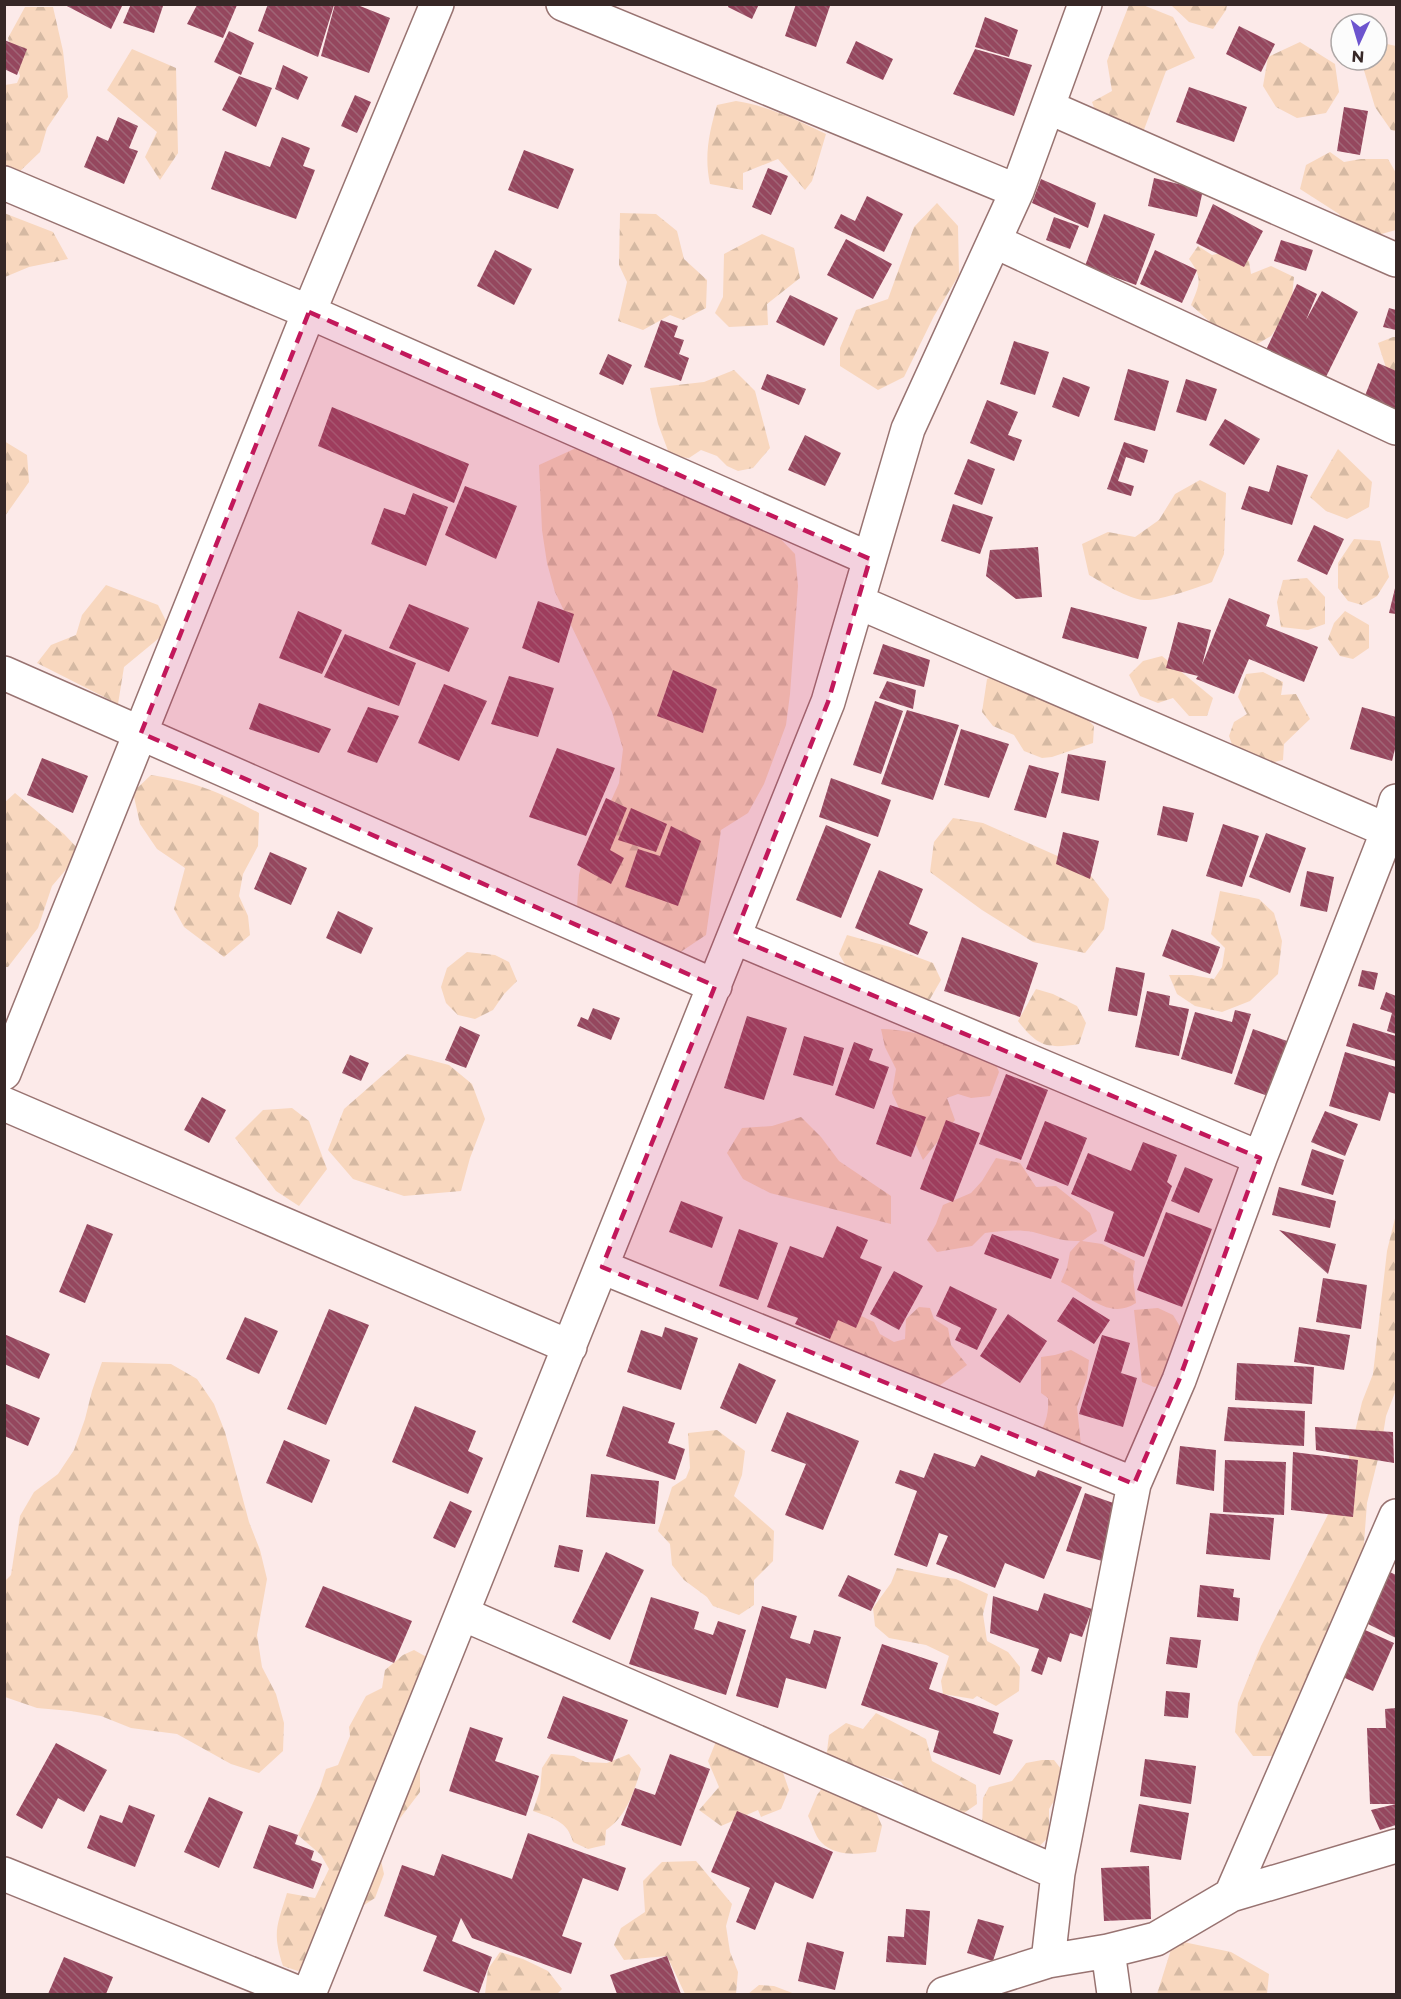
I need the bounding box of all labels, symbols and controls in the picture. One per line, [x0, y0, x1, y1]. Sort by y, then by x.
north arrow [1329, 12, 1389, 72]
text: N [1351, 47, 1365, 66]

